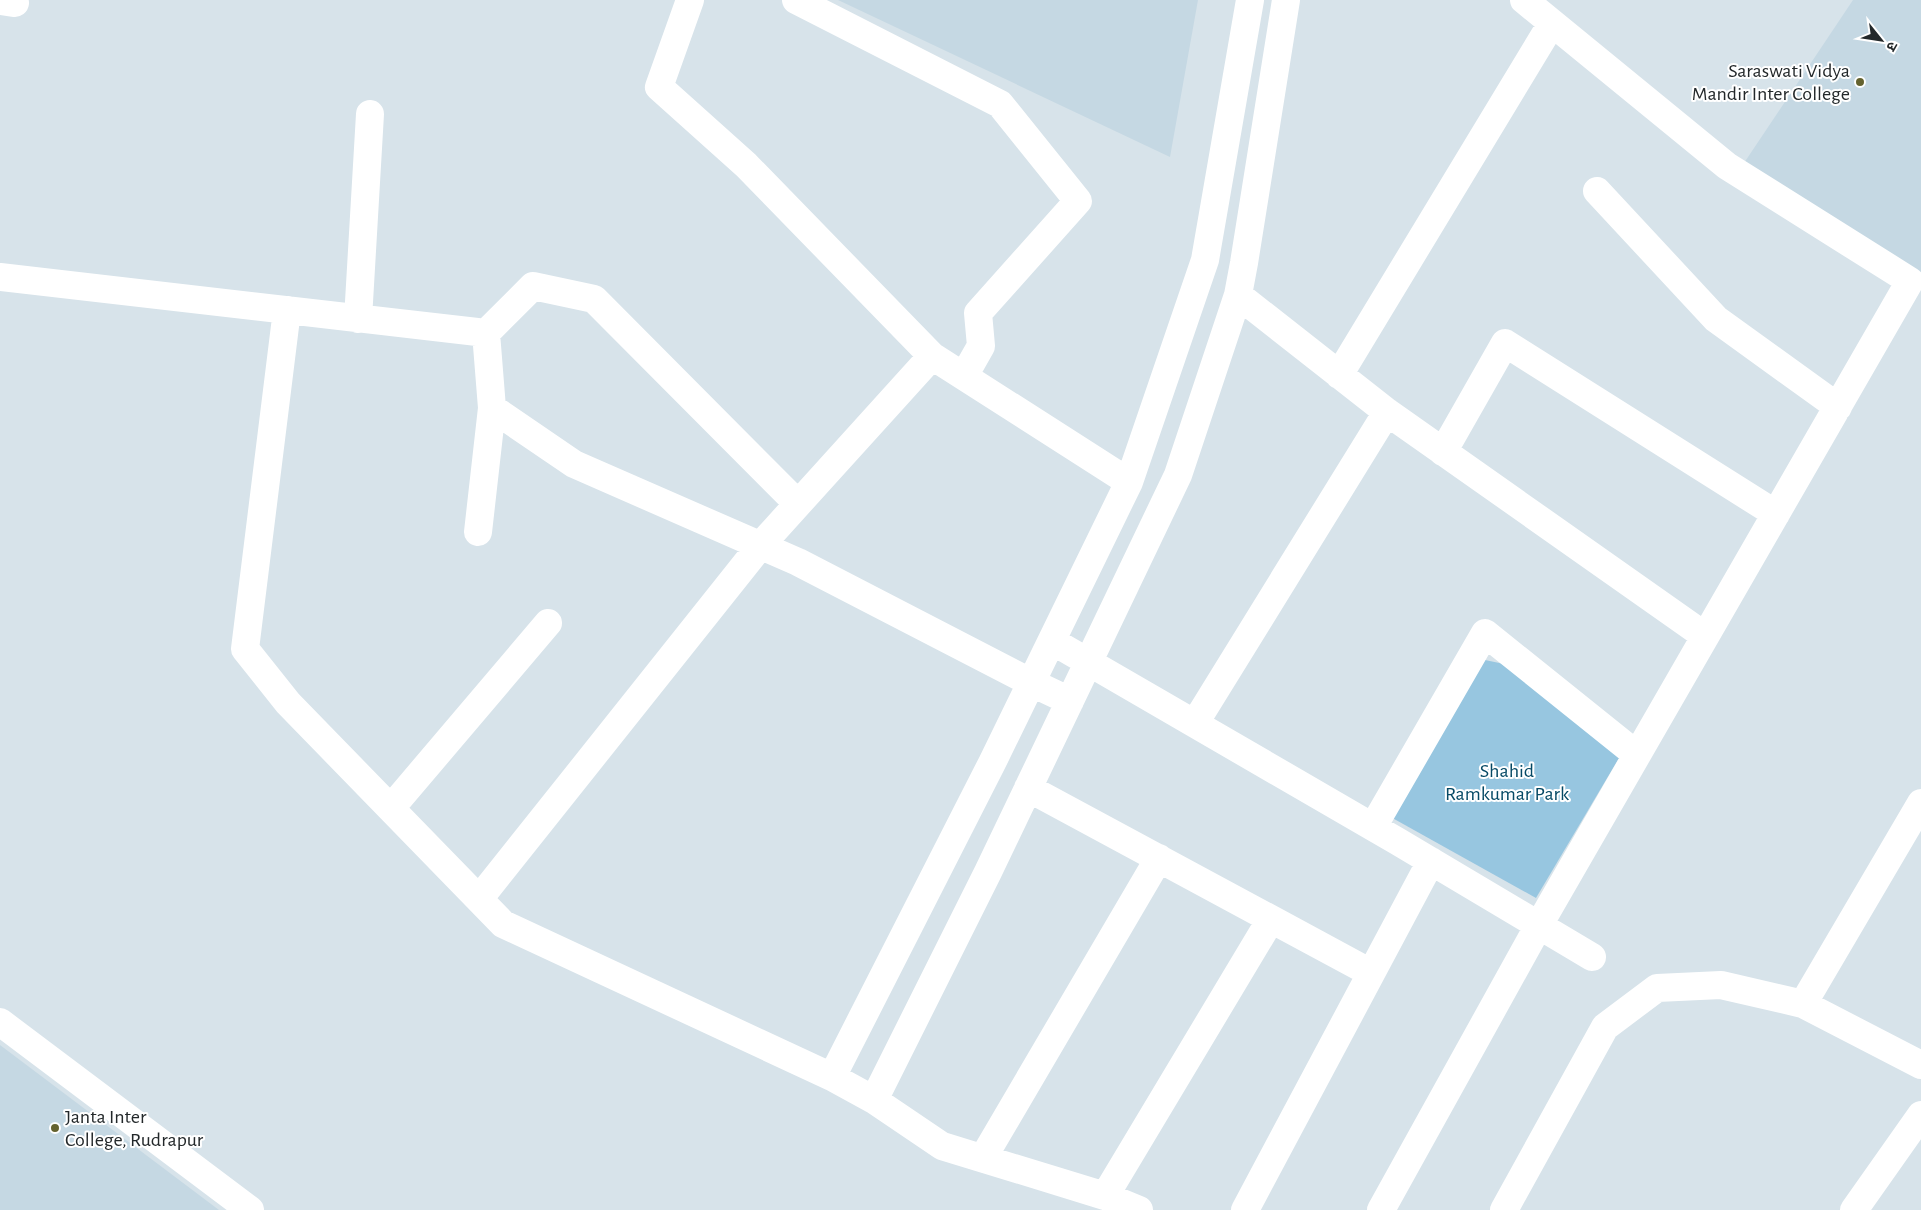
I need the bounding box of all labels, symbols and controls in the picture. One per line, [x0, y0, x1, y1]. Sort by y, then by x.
north arrow [1856, 15, 1906, 65]
text: उ [1883, 39, 1900, 54]
place label: Saraswati Vidya Mandir Inter College [1692, 61, 1850, 104]
marker: Saraswati Vidya Mandir Inter College [1854, 76, 1866, 88]
park label: Shahid Ramkumar Park [1445, 761, 1569, 804]
place label: Janta Inter College, Rudrapur [65, 1107, 204, 1150]
marker: Janta Inter College, Rudrapur [49, 1122, 61, 1134]

